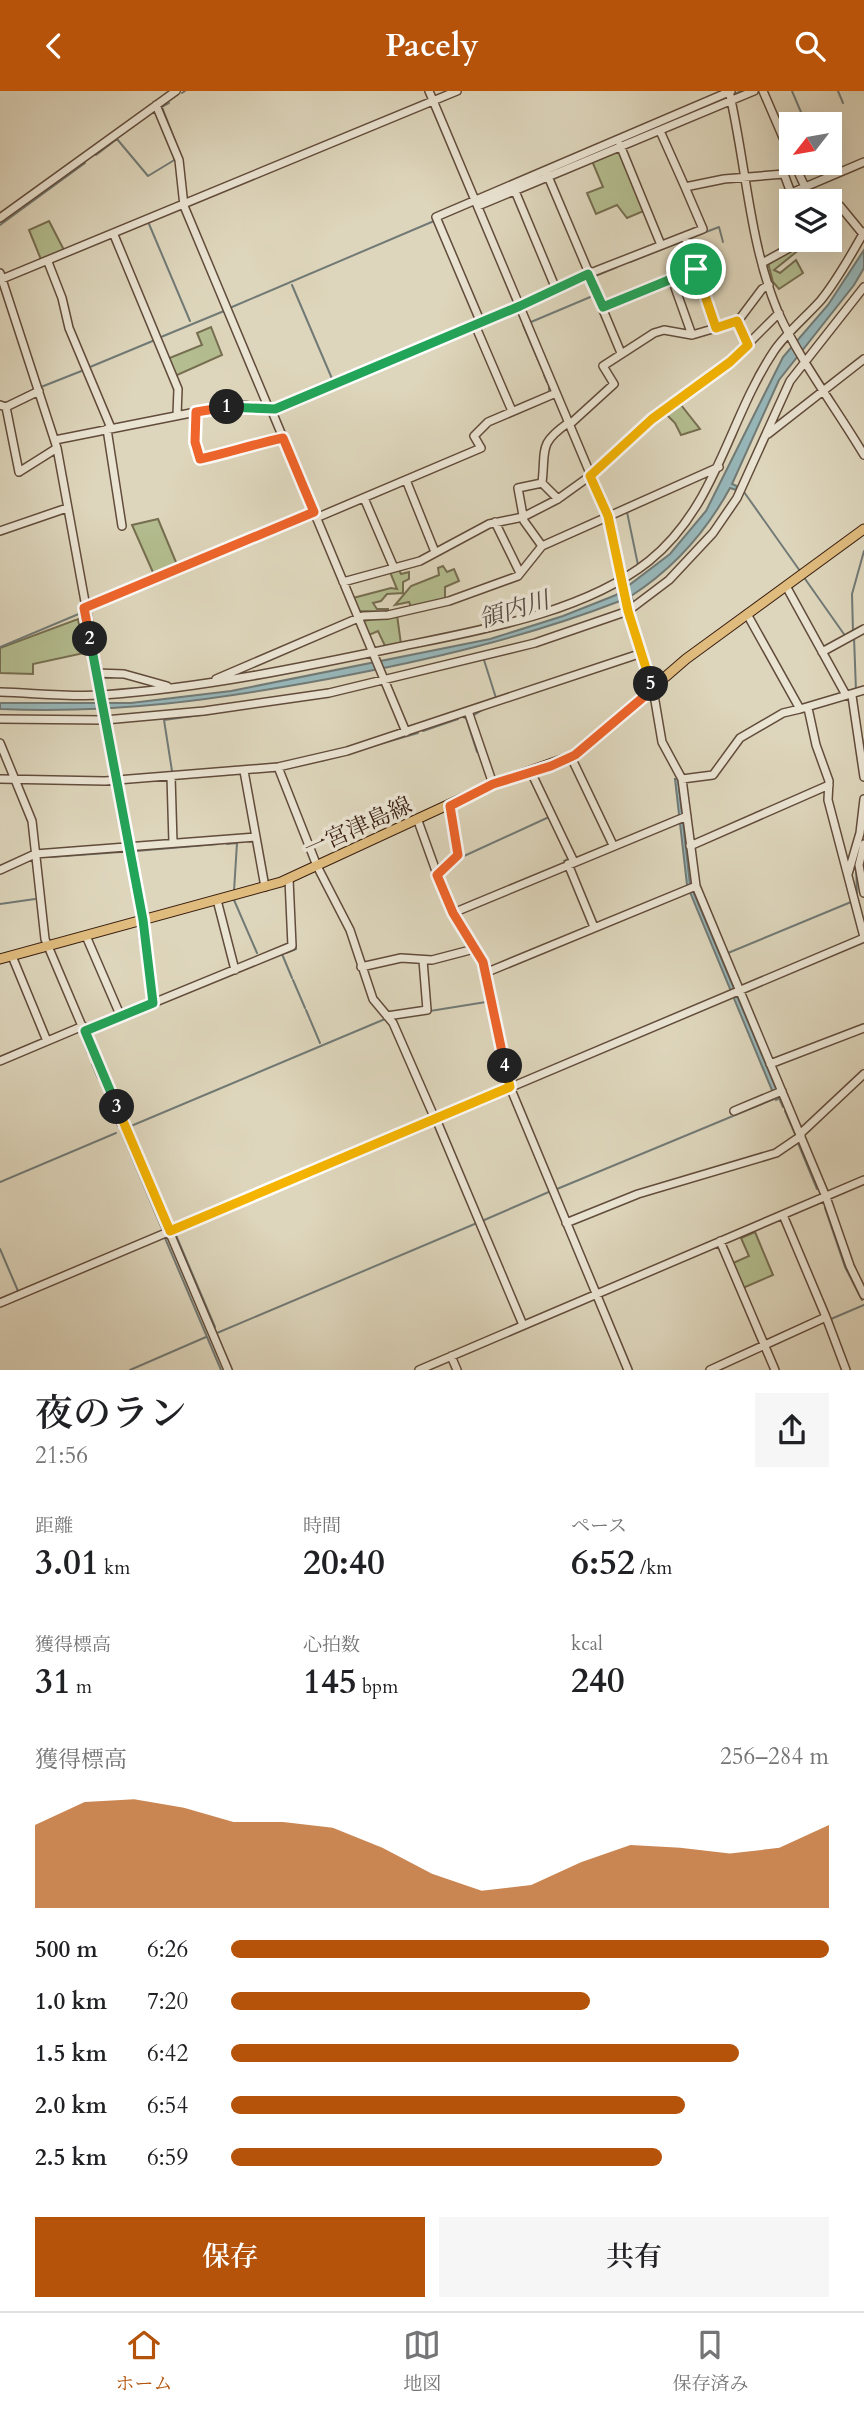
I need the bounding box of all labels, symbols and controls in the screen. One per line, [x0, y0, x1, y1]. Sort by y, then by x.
text: Pacely [385, 24, 479, 68]
icon: back [35, 27, 73, 65]
icon: search [791, 27, 829, 65]
north arrow [779, 112, 842, 175]
map controls [779, 112, 842, 252]
button: layers [779, 189, 842, 252]
pin [666, 239, 726, 299]
icon: arrive [677, 250, 715, 288]
pin: 1 [210, 389, 244, 425]
text: 1 [222, 393, 231, 419]
water label: 領内川 [475, 583, 556, 636]
pin: 2 [72, 621, 108, 657]
text: 2 [85, 625, 94, 651]
pin: 5 [634, 667, 668, 701]
text: 5 [646, 670, 655, 696]
street label: 一宮津島線 [299, 789, 417, 865]
pin: 4 [488, 1049, 522, 1083]
text: 4 [500, 1052, 509, 1078]
pin: 3 [100, 1089, 134, 1125]
text: 3 [112, 1093, 121, 1119]
text: 夜のラン [35, 1388, 187, 1440]
button: share [755, 1393, 829, 1467]
text: 21:56 [35, 1440, 88, 1471]
text: 距離 [35, 1513, 73, 1539]
text: 時間 [303, 1513, 341, 1539]
text: ペース [571, 1513, 627, 1539]
text: 3.01 [35, 1539, 99, 1587]
text: 20:40 [303, 1539, 385, 1587]
text: 6:52 [571, 1539, 635, 1587]
text: km [99, 1555, 130, 1581]
text: /km [635, 1555, 672, 1581]
text: kcal [571, 1631, 603, 1657]
text: 獲得標高 [35, 1632, 111, 1658]
text: 心拍数 [303, 1632, 360, 1658]
text: 240 [571, 1657, 625, 1705]
text: 31 [35, 1658, 71, 1706]
text: 145 [303, 1658, 357, 1706]
text: m [71, 1674, 92, 1700]
text: bpm [357, 1674, 398, 1700]
text: 256–284 m [720, 1741, 829, 1772]
text: 獲得標高 [35, 1744, 127, 1775]
text: 500 m [35, 1934, 98, 1965]
text: 6:26 [147, 1934, 188, 1965]
text: 1.0 km [35, 1986, 107, 2017]
text: 7:20 [147, 1986, 188, 2017]
text: 1.5 km [35, 2038, 107, 2069]
text: 6:42 [147, 2038, 188, 2069]
text: 2.0 km [35, 2090, 107, 2121]
text: 6:54 [147, 2090, 188, 2121]
text: 2.5 km [35, 2142, 107, 2173]
text: 6:59 [147, 2142, 188, 2173]
button: 保存 [35, 2217, 425, 2297]
button: 共有 [439, 2217, 829, 2297]
tab: ホーム [115, 2326, 173, 2397]
tab: 地図 [403, 2326, 442, 2397]
tab: 保存済み [672, 2326, 749, 2397]

